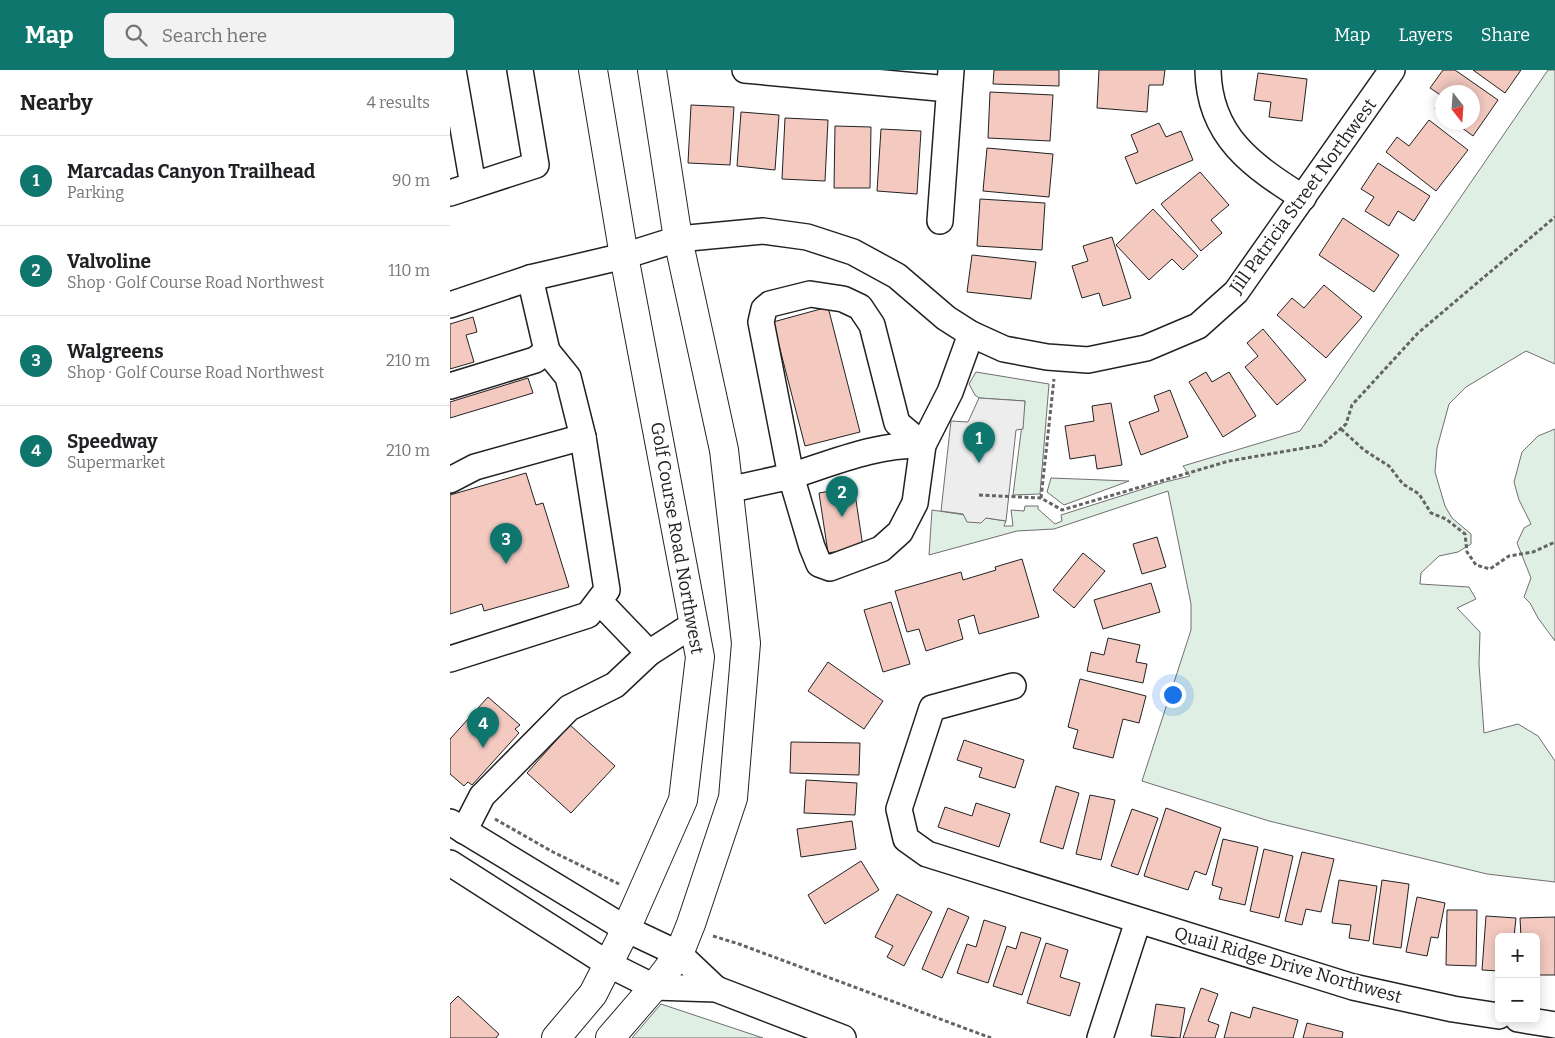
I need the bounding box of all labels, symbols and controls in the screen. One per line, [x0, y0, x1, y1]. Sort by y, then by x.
search box [104, 13, 454, 58]
text: Map [25, 21, 74, 49]
icon: search [122, 21, 150, 49]
text: Search here [162, 24, 267, 47]
text: Map [1334, 24, 1370, 46]
text: Layers [1398, 24, 1453, 46]
text: Share [1481, 24, 1530, 46]
north arrow [1435, 85, 1480, 130]
text: Nearby [20, 90, 93, 116]
text: 4 results [367, 93, 430, 112]
street label: Jill Patricia Street Northwest [1224, 94, 1381, 298]
text: Marcadas Canyon Trailhead [67, 160, 315, 183]
text: 1 [33, 171, 39, 190]
text: 90 m [392, 171, 430, 190]
text: Parking [67, 183, 124, 202]
text: Valvoline [67, 250, 151, 273]
text: 2 [31, 261, 41, 280]
text: 110 m [388, 261, 430, 280]
text: Shop · Golf Course Road Northwest [67, 273, 324, 292]
text: Walgreens [67, 340, 164, 363]
text: 3 [31, 351, 41, 370]
text: 210 m [386, 351, 430, 370]
text: Shop · Golf Course Road Northwest [67, 363, 324, 382]
street label: Golf Course Road Northwest [646, 420, 708, 656]
pin: 1 [963, 422, 995, 463]
text: Speedway [67, 430, 158, 453]
text: 4 [31, 441, 41, 460]
text: 210 m [386, 441, 430, 460]
text: Supermarket [67, 453, 165, 472]
pin: 2 [826, 476, 858, 517]
pin: 3 [490, 523, 522, 564]
your location [1160, 682, 1186, 708]
pin: 4 [467, 707, 499, 748]
street label: Quail Ridge Drive Northwest [1172, 922, 1405, 1008]
map controls [1495, 933, 1540, 1023]
button: + [1495, 933, 1540, 978]
button: − [1495, 978, 1540, 1023]

